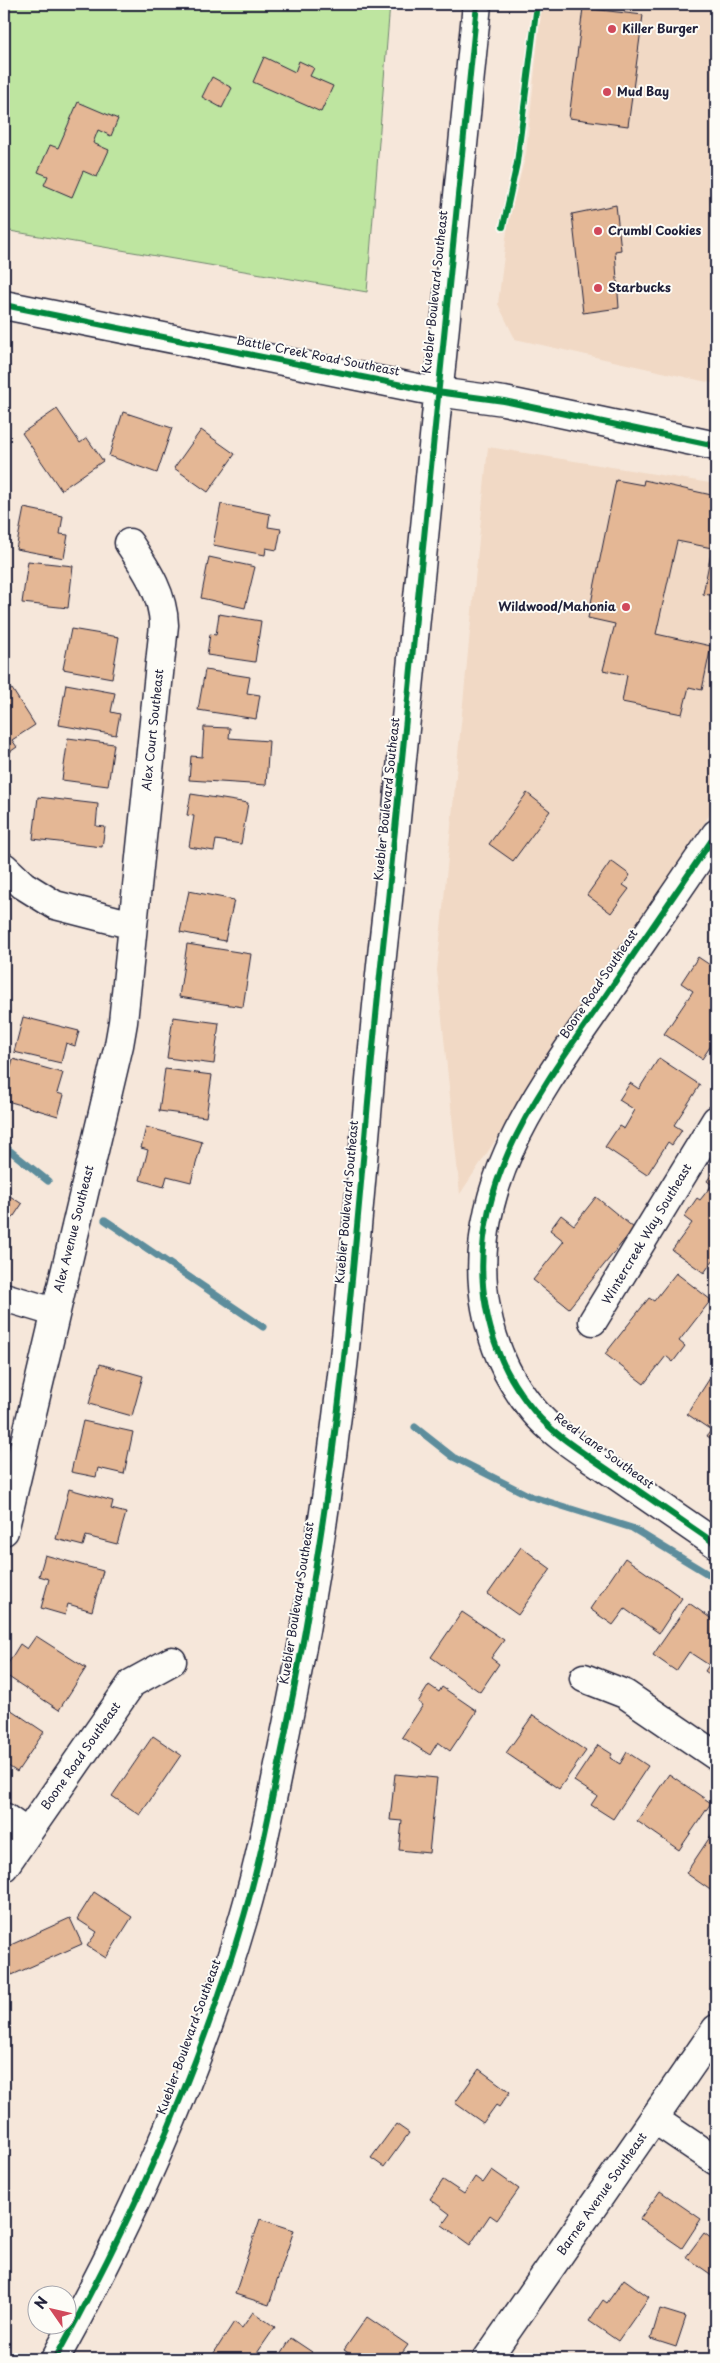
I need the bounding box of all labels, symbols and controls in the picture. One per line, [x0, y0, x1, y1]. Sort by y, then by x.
place label: Killer Burger [622, 19, 699, 37]
marker: Killer Burger [606, 23, 618, 35]
place label: Mud Bay [617, 82, 669, 100]
marker: Mud Bay [601, 86, 613, 98]
street label: Kuebler Boulevard Southeast [416, 209, 452, 374]
place label: Crumbl Cookies [608, 221, 701, 239]
marker: Crumbl Cookies [592, 225, 604, 237]
place label: Starbucks [608, 278, 671, 296]
marker: Starbucks [592, 282, 604, 294]
street label: Battle Creek Road Southeast [235, 330, 402, 380]
place label: Wildwood/Mahonia [498, 597, 617, 615]
marker: Wildwood/Mahonia [620, 601, 632, 613]
street label: Alex Court Southeast [137, 668, 167, 792]
street label: Kuebler Boulevard Southeast [368, 716, 404, 881]
street label: Boone Road Southeast [555, 925, 642, 1042]
street label: Kuebler Boulevard Southeast [330, 1119, 362, 1284]
street label: Wintercreek Way Southeast [597, 1159, 696, 1307]
street label: Alex Avenue Southeast [49, 1163, 98, 1294]
street label: Reed Lane Southeast [551, 1408, 658, 1493]
street label: Kuebler Boulevard Southeast [274, 1520, 318, 1685]
street label: Boone Road Southeast [36, 1698, 124, 1813]
street label: Kuebler Boulevard Southeast [152, 1956, 225, 2117]
street label: Barnes Avenue Southeast [552, 2128, 651, 2259]
north arrow [28, 2286, 78, 2336]
text: N [29, 2292, 53, 2313]

